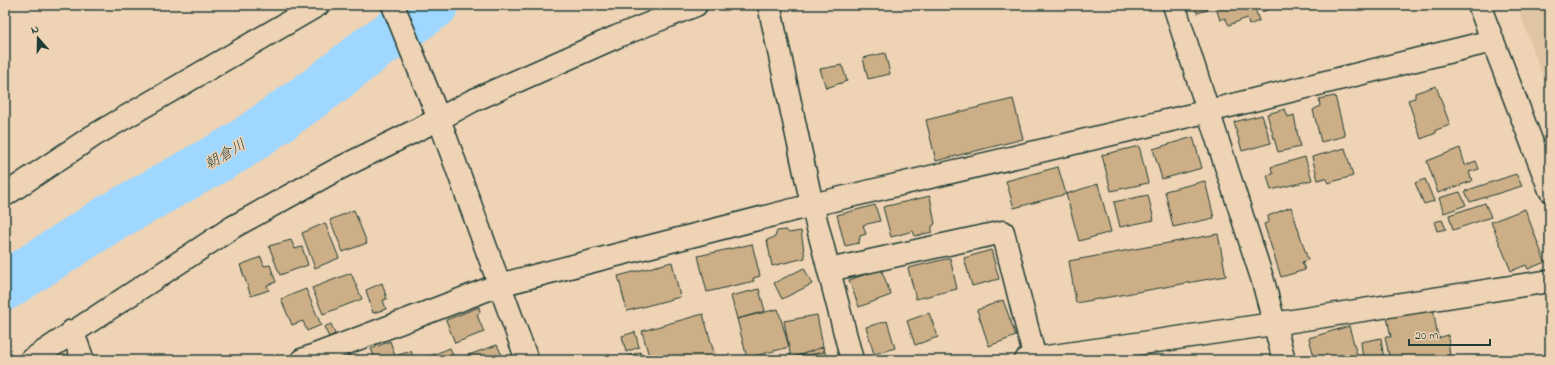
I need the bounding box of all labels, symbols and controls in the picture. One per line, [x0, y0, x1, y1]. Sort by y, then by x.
north arrow [18, 18, 58, 58]
text: N [29, 21, 41, 38]
water label: 朝倉川 [201, 134, 250, 176]
scale bar [1409, 321, 1490, 347]
text: 20 m [1415, 327, 1438, 345]

